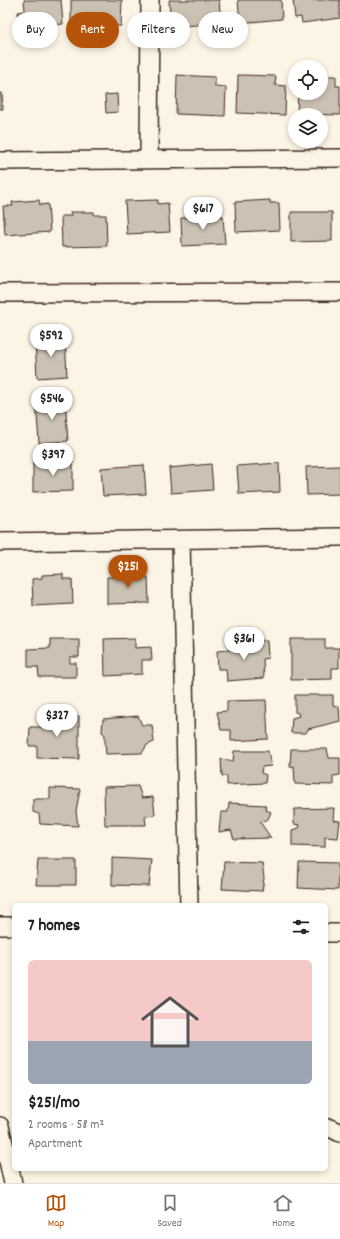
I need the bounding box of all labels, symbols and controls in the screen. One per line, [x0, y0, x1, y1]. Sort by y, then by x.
chip: Buy [12, 12, 58, 48]
chip: Rent [66, 12, 119, 48]
chip: Filters [127, 12, 190, 48]
chip: New [198, 12, 248, 48]
map controls [288, 60, 328, 148]
button: locate [288, 60, 328, 100]
button: layers [288, 108, 328, 148]
pin: $617 [179, 197, 227, 231]
text: $617 [193, 200, 213, 219]
pin: $592 [27, 324, 75, 358]
text: $592 [39, 327, 63, 346]
pin: $546 [28, 387, 76, 421]
text: $546 [40, 390, 64, 409]
pin: $397 [29, 443, 77, 477]
text: $397 [41, 446, 65, 465]
pin: $251 [104, 555, 152, 589]
text: $251 [117, 558, 139, 577]
pin: $361 [220, 627, 268, 661]
text: $361 [233, 630, 255, 649]
pin: $327 [33, 704, 81, 738]
text: $327 [45, 707, 69, 726]
text: 7 homes [28, 915, 80, 939]
icon: filters [290, 916, 312, 938]
icon: home [134, 986, 206, 1058]
text: $251/mo [28, 1092, 80, 1116]
text: 2 rooms · 58 m² [28, 1116, 104, 1135]
text: Apartment [28, 1135, 82, 1154]
tab: Map [45, 1192, 67, 1232]
tab: Saved [157, 1192, 182, 1232]
tab: Home [272, 1192, 295, 1232]

